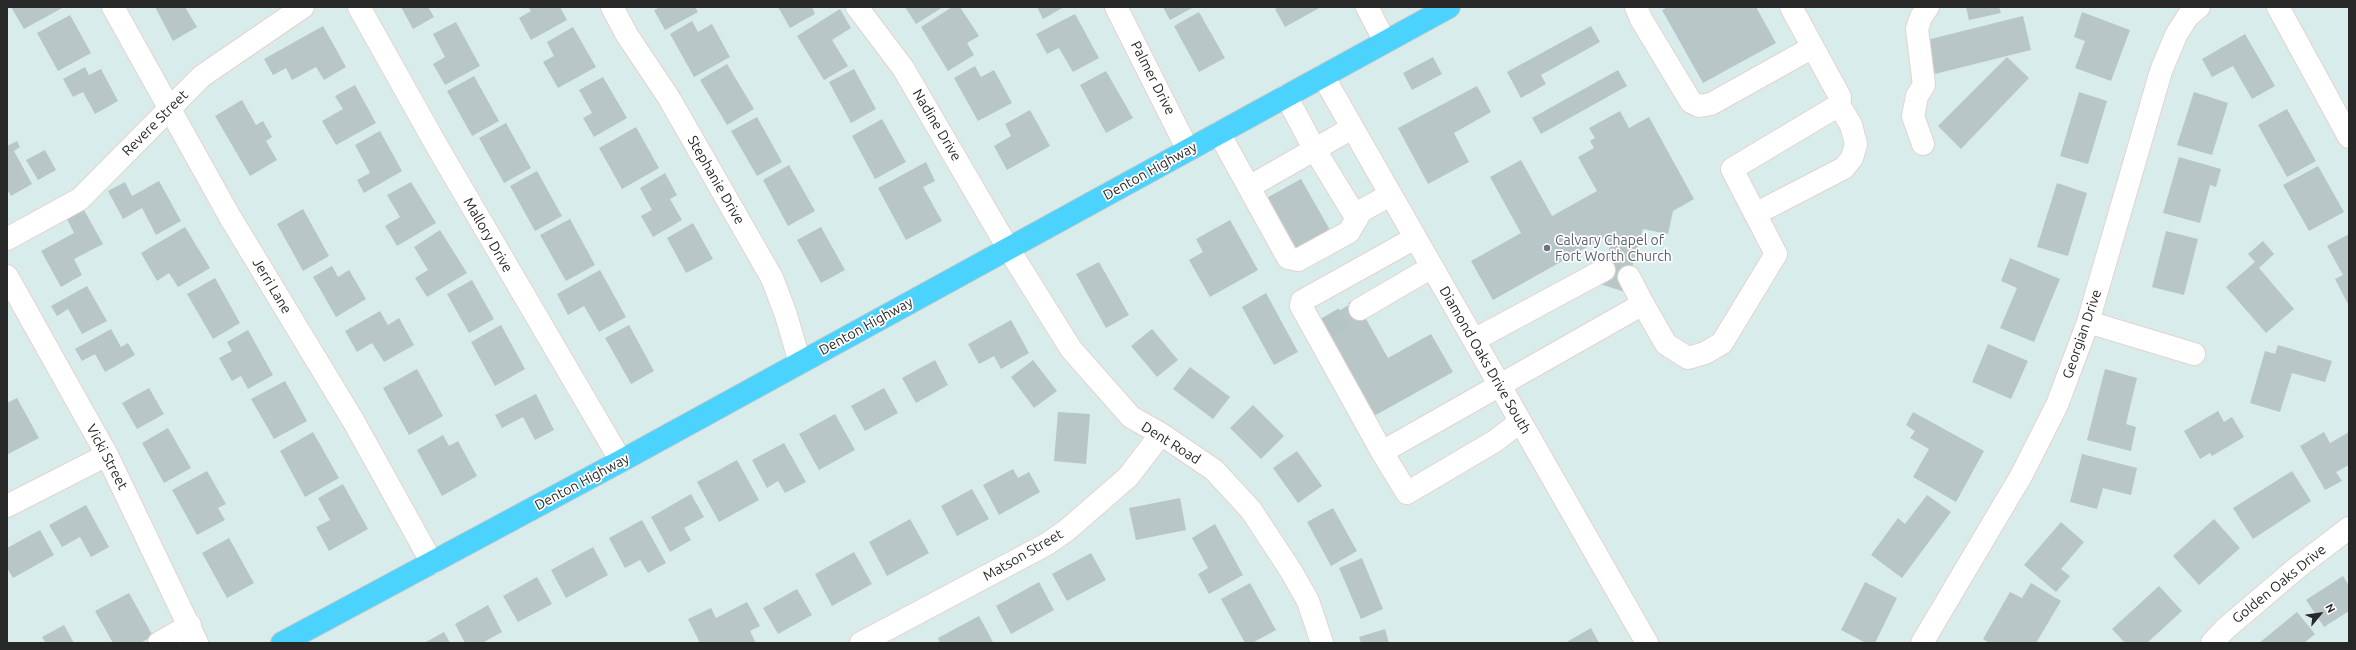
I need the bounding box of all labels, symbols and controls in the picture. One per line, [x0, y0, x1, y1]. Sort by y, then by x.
street label: Palmer Drive [1127, 38, 1179, 118]
street label: Nadine Drive [909, 86, 965, 164]
street label: Revere Street [119, 87, 191, 159]
street label: Stephanie Drive [684, 133, 748, 227]
street label: Denton Highway [1100, 138, 1200, 204]
street label: Mallory Drive [460, 195, 516, 275]
place label: Calvary Chapel of Fort Worth Church [1555, 232, 1672, 264]
marker: Calvary Chapel of Fort Worth Church [1542, 243, 1552, 253]
street label: Jerri Lane [249, 255, 295, 317]
street label: Diamond Oaks Drive South [1436, 283, 1534, 437]
street label: Georgian Drive [2059, 287, 2105, 381]
street label: Denton Highway [816, 293, 916, 359]
street label: Dent Road [1138, 418, 1204, 468]
street label: Vicki Street [83, 421, 131, 493]
street label: Denton Highway [532, 450, 632, 514]
street label: Matson Street [980, 525, 1066, 585]
street label: Golden Oaks Drive [2229, 541, 2329, 627]
north arrow [2300, 594, 2340, 634]
text: N [2323, 602, 2338, 615]

